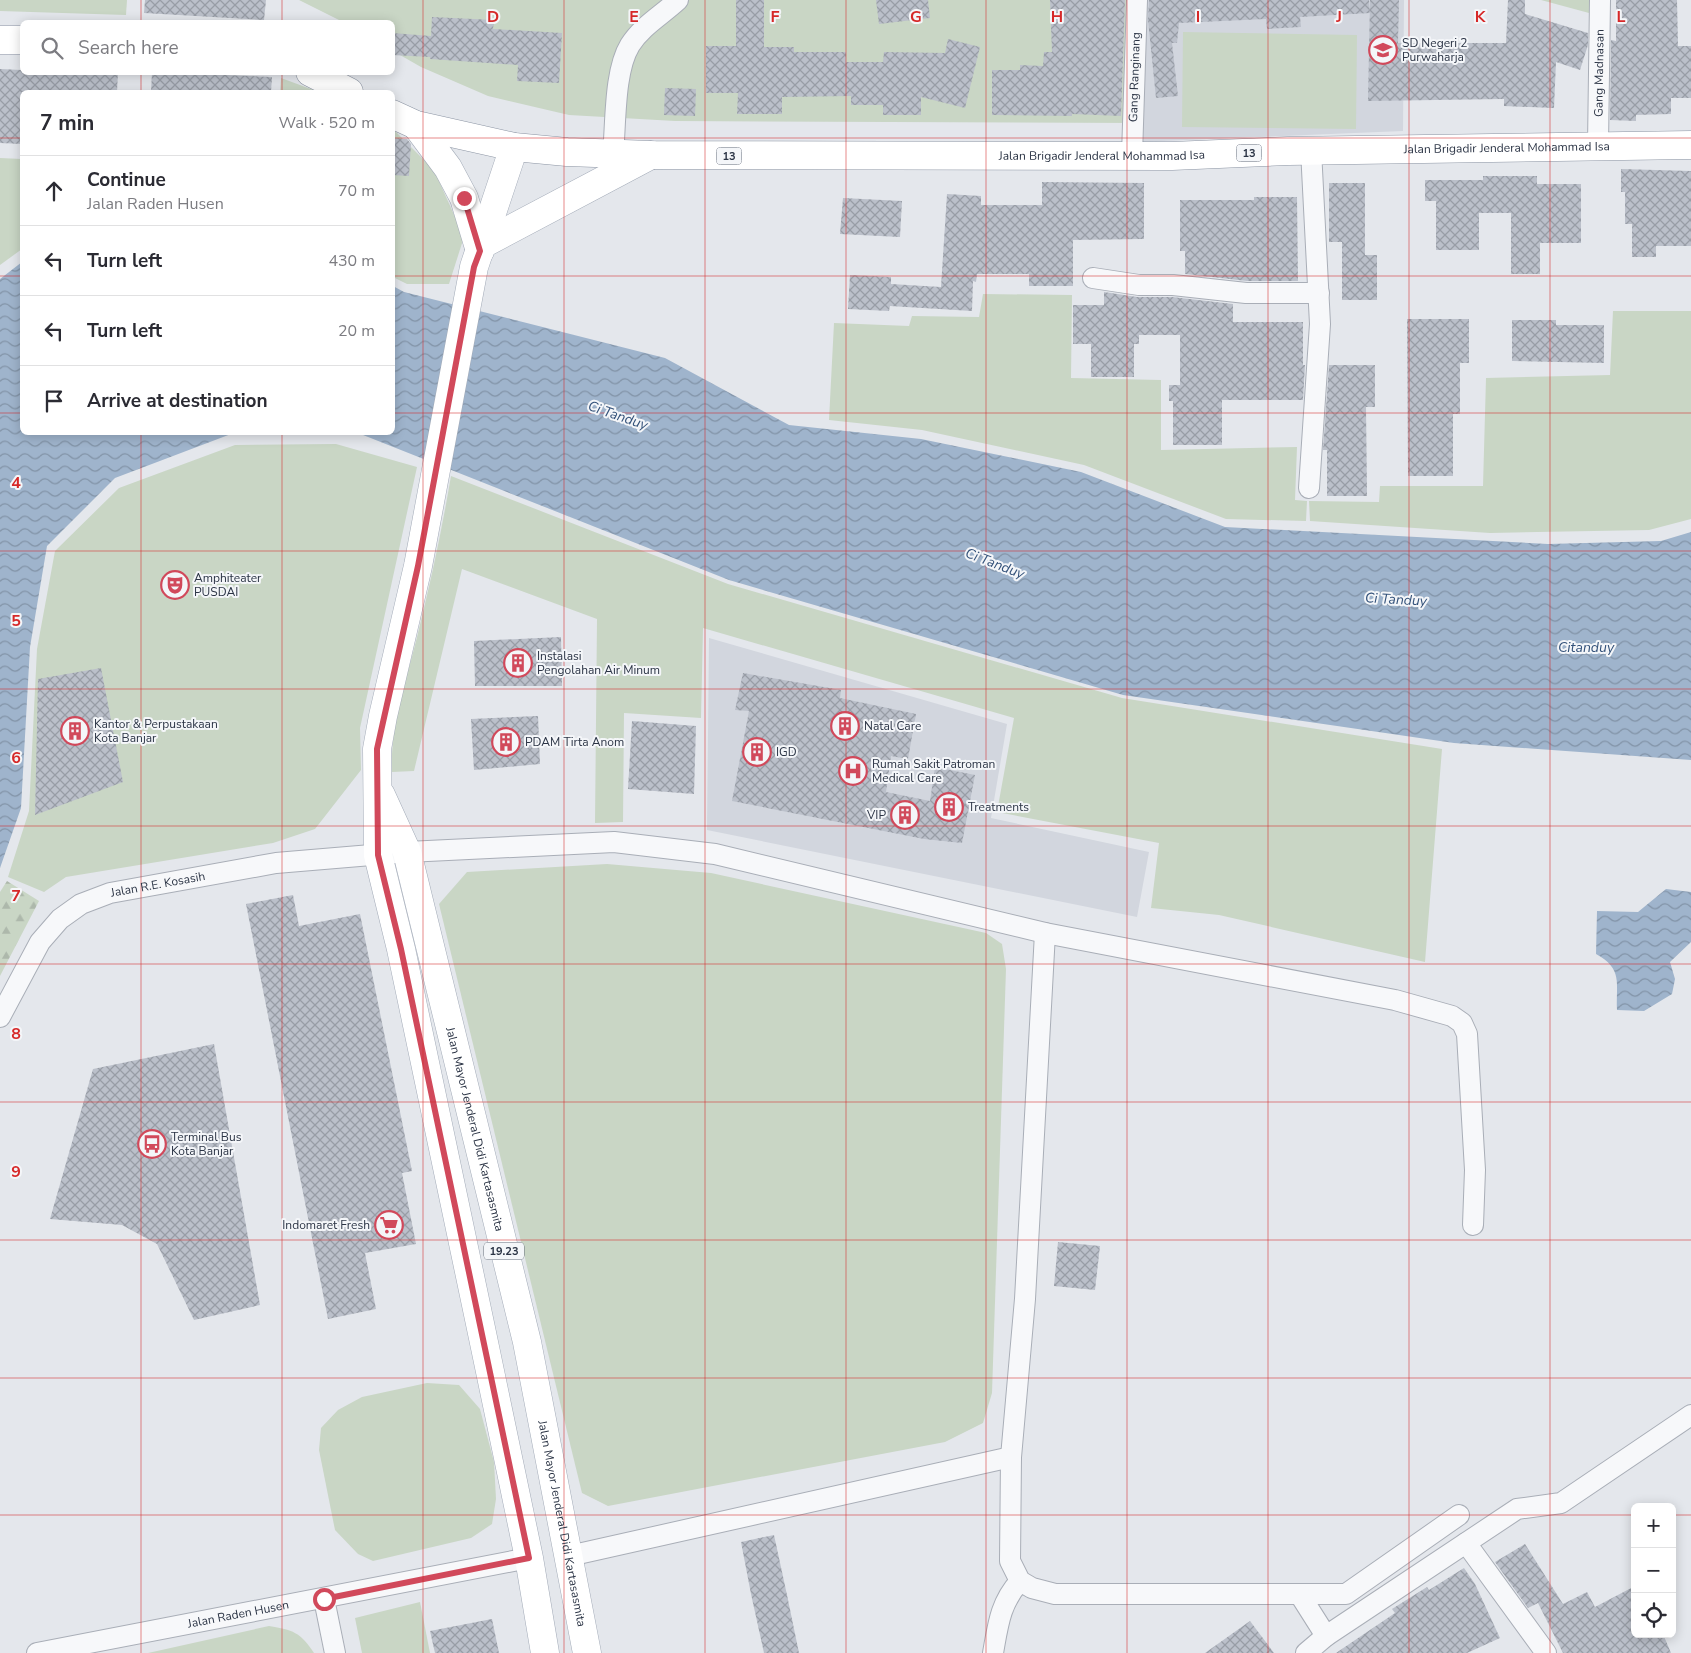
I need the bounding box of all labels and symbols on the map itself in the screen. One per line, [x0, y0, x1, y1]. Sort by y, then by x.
text: D [487, 6, 499, 28]
text: E [629, 6, 639, 28]
text: F [771, 6, 780, 28]
text: G [910, 6, 922, 28]
text: H [1051, 6, 1063, 28]
text: I [1196, 6, 1200, 28]
text: J [1335, 6, 1342, 28]
text: K [1475, 6, 1487, 28]
text: L [1617, 6, 1626, 28]
street label: Gang Madnasan [1590, 29, 1608, 117]
street label: Gang Ranginang [1125, 32, 1144, 122]
school or university icon: SD Negeri 2 Purwaharja [1368, 35, 1398, 65]
place label: SD Negeri 2 Purwaharja [1402, 35, 1467, 65]
street label: Jalan Brigadir Jenderal Mohammad Isa [1403, 138, 1610, 157]
road number: 13 [1236, 144, 1262, 162]
street label: Jalan Brigadir Jenderal Mohammad Isa [998, 147, 1205, 164]
road number: 13 [716, 148, 742, 164]
route end [453, 187, 476, 210]
water label: Ci Tanduy [585, 396, 651, 435]
text: 4 [11, 472, 21, 494]
water label: Ci Tanduy [962, 543, 1028, 584]
theatre icon: Amphiteater PUSDAI [160, 570, 190, 600]
place label: Amphiteater PUSDAI [194, 570, 262, 600]
water label: Ci Tanduy [1364, 588, 1428, 611]
text: 5 [11, 610, 21, 632]
water label: Citanduy [1558, 638, 1615, 657]
building icon: Instalasi Pengolahan Air Minum [503, 648, 533, 678]
place label: Instalasi Pengolahan Air Minum [537, 648, 660, 678]
building icon: Natal Care [830, 711, 860, 741]
building icon: Kantor & Perpustakaan Kota Banjar [60, 716, 90, 746]
place label: Kantor & Perpustakaan Kota Banjar [94, 716, 218, 746]
place label: Natal Care [864, 718, 921, 734]
building icon: PDAM Tirta Anom [491, 727, 521, 757]
place label: PDAM Tirta Anom [525, 734, 624, 750]
building icon: IGD [742, 737, 772, 767]
place label: IGD [776, 744, 797, 760]
text: 6 [11, 747, 21, 769]
hospital icon: Rumah Sakit Patroman Medical Care [838, 756, 868, 786]
place label: Rumah Sakit Patroman Medical Care [872, 756, 995, 786]
building icon: Treatments [934, 792, 964, 822]
place label: Treatments [968, 799, 1029, 815]
building icon: VIP [890, 800, 920, 830]
place label: VIP [866, 807, 886, 823]
street label: Jalan R.E. Kosasih [108, 868, 206, 901]
text: 7 [11, 885, 21, 907]
text: 8 [11, 1023, 21, 1045]
street label: Jalan Mayor Jenderal Didi Kartasasmita [442, 1024, 508, 1233]
bus stop icon: Terminal Bus Kota Banjar [137, 1129, 167, 1159]
place label: Terminal Bus Kota Banjar [171, 1129, 242, 1159]
text: 9 [11, 1161, 21, 1183]
supermarket icon: Indomaret Fresh [374, 1210, 404, 1240]
place label: Indomaret Fresh [282, 1217, 370, 1233]
road number: 19.23 [484, 1242, 524, 1260]
street label: Jalan Mayor Jenderal Didi Kartasasmita [534, 1418, 590, 1628]
route start [313, 1588, 336, 1611]
street label: Jalan Raden Husen [185, 1597, 290, 1632]

